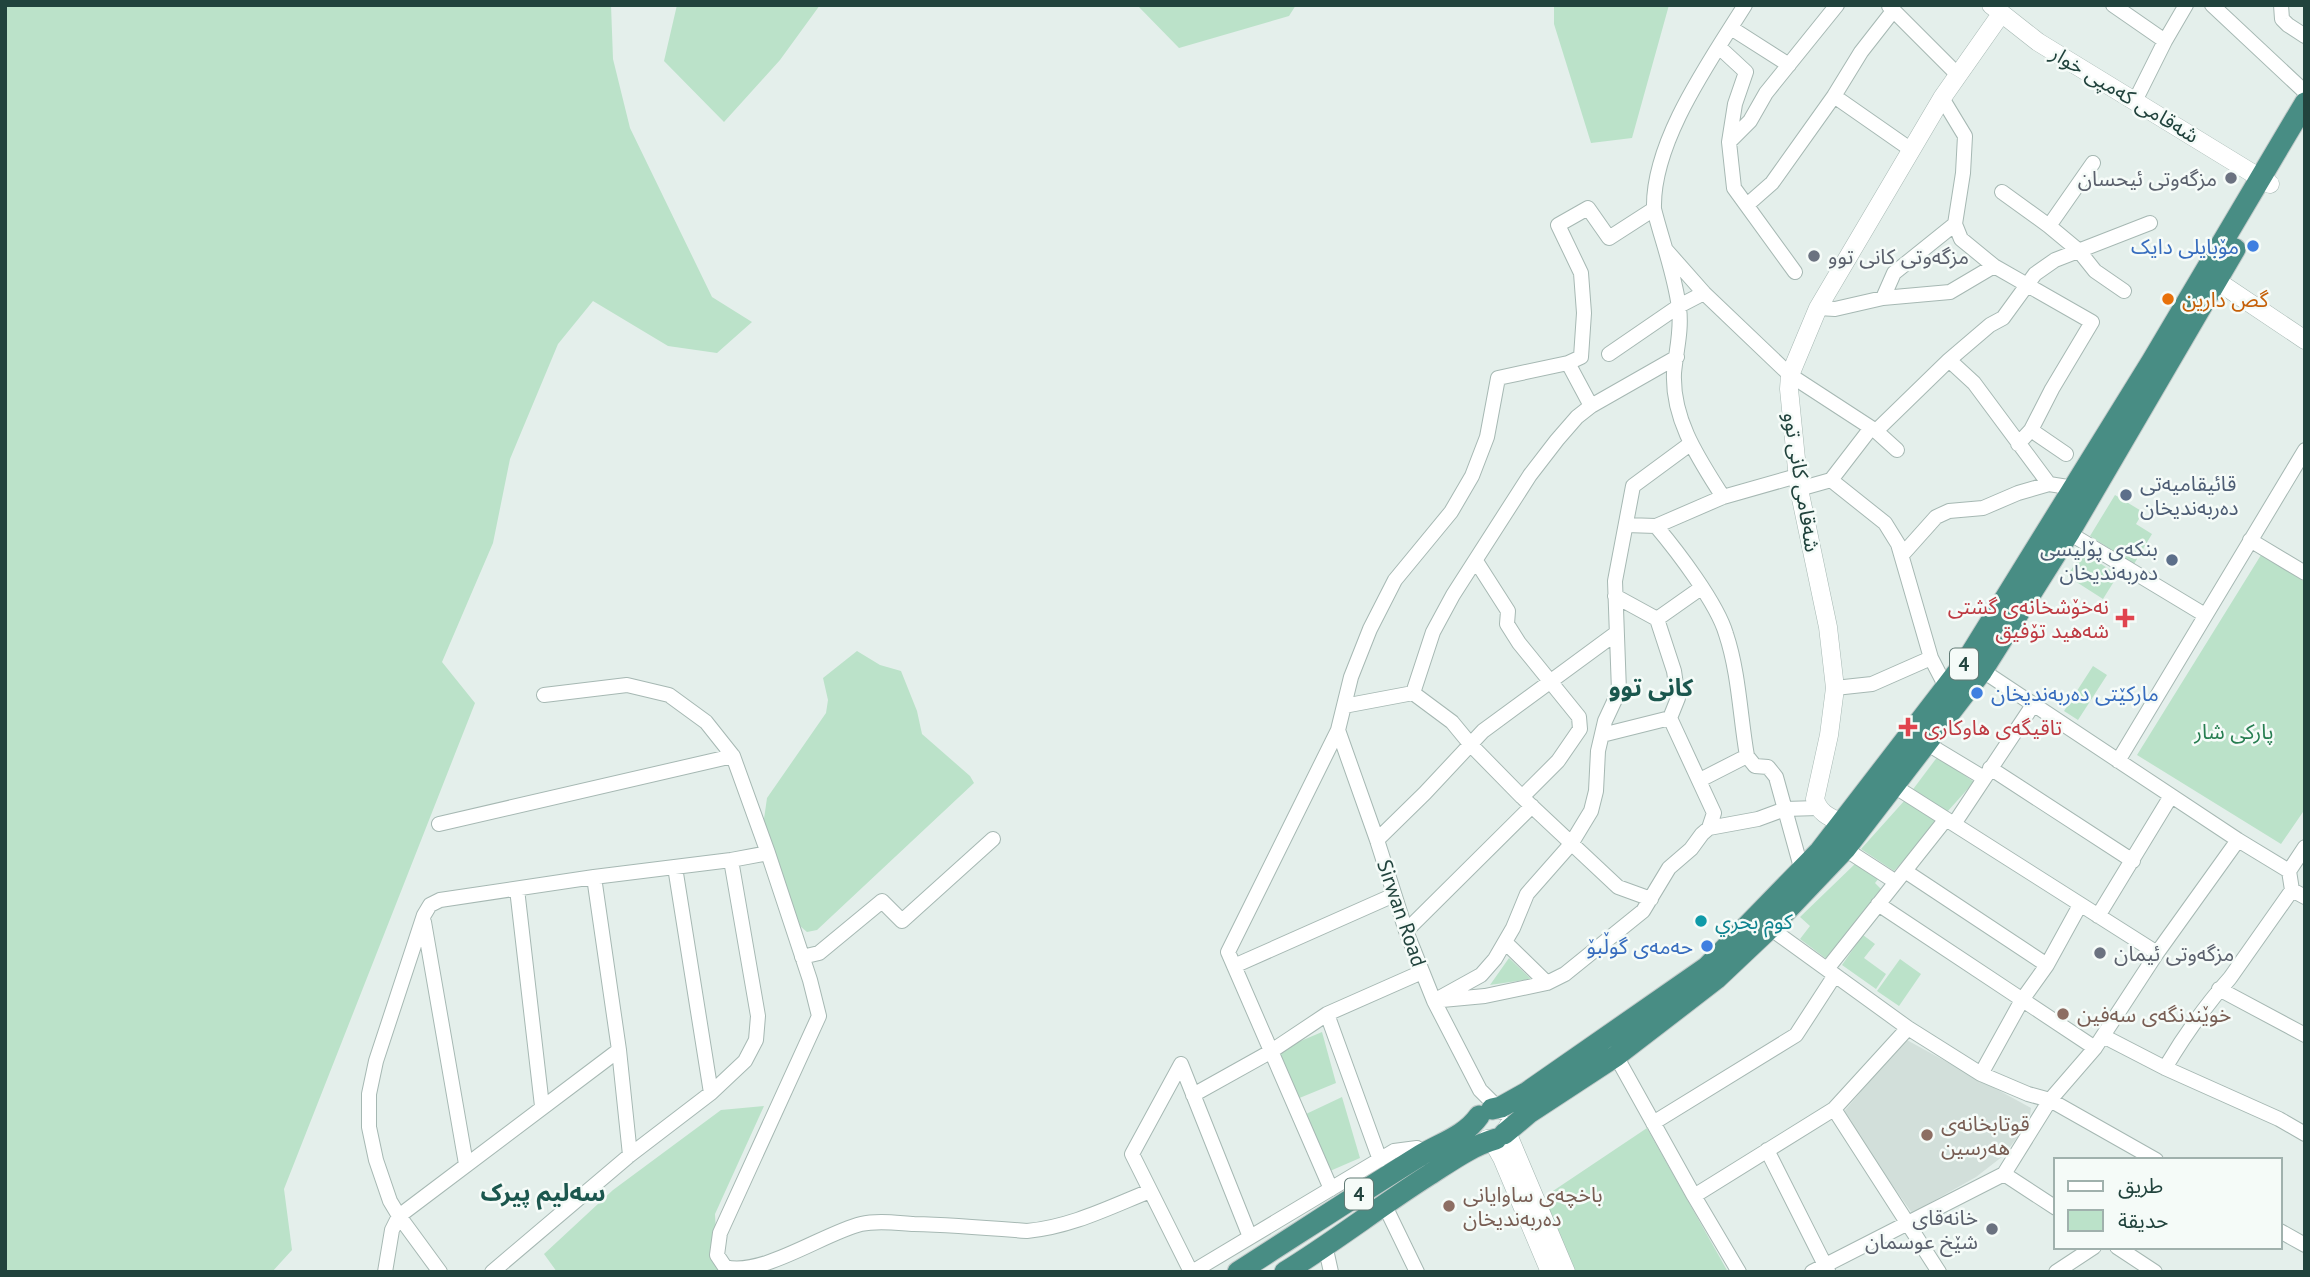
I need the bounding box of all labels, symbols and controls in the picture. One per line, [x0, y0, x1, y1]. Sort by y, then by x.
street label: شەقامی کەمپی خوار [2045, 39, 2204, 149]
place label: مزگەوتی ئیحسان [2078, 165, 2217, 192]
marker: مزگەوتی ئیحسان [2223, 170, 2239, 186]
place label: مۆبایلی دایک [2131, 233, 2239, 260]
marker: مۆبایلی دایک [2245, 238, 2261, 254]
place label: مزگەوتی کانی توو [1828, 243, 1969, 270]
marker: مزگەوتی کانی توو [1806, 248, 1822, 264]
place label: گص دارین [2182, 286, 2269, 313]
marker: گص دارین [2160, 291, 2176, 307]
street label: شەقامی کانی توو [1778, 410, 1826, 554]
place label: قائیقامیەتی دەربەندیخان [2140, 470, 2238, 521]
marker: قائیقامیەتی دەربەندیخان [2118, 487, 2134, 503]
place label: بنکەی پۆلیسی دەربەندیخان [2040, 535, 2158, 586]
marker: بنکەی پۆلیسی دەربەندیخان [2164, 552, 2180, 568]
place label: نەخۆشخانەی گشتی شەهید تۆفیق [1948, 593, 2109, 644]
marker: نەخۆشخانەی گشتی شەهید تۆفیق [2115, 608, 2135, 628]
road number: 4 [1950, 649, 1978, 680]
district label: کانی توو [1609, 672, 1694, 703]
place label: مارکێتی دەربەندیخان [1991, 680, 2159, 707]
marker: مارکێتی دەربەندیخان [1969, 685, 1985, 701]
place label: تاقیگەی هاوکاری [1924, 714, 2062, 741]
marker: تاقیگەی هاوکاری [1898, 717, 1918, 737]
park label: پاركى شار [2193, 718, 2274, 745]
street label: Sirwan Road [1371, 856, 1433, 970]
place label: کوم بحري [1715, 908, 1793, 938]
marker: کوم بحري [1693, 913, 1709, 929]
place label: حەمەی گوڵبۆ [1586, 931, 1693, 960]
marker: حەمەی گوڵبۆ [1699, 938, 1715, 954]
place label: مزگەوتی ئیمان [2114, 940, 2234, 967]
marker: مزگەوتی ئیمان [2092, 945, 2108, 961]
place label: خوێندنگەی سەفین [2077, 1001, 2231, 1028]
marker: خوێندنگەی سەفین [2055, 1006, 2071, 1022]
place label: قوتابخانەی هەرسین [1941, 1110, 2030, 1161]
marker: قوتابخانەی هەرسین [1919, 1127, 1935, 1143]
legend [2054, 1158, 2282, 1249]
text: طريق [2118, 1172, 2163, 1199]
district label: سەلیم پیرک [480, 1177, 606, 1210]
road number: 4 [1345, 1178, 1373, 1210]
place label: باخچەی ساوایانی دەربەندیخان [1463, 1181, 1603, 1232]
marker: باخچەی ساوایانی دەربەندیخان [1441, 1198, 1457, 1214]
place label: خانەقای شێخ عوسمان [1865, 1204, 1978, 1257]
text: حديقة [2118, 1207, 2168, 1234]
marker: خانەقای شێخ عوسمان [1984, 1221, 2000, 1237]

